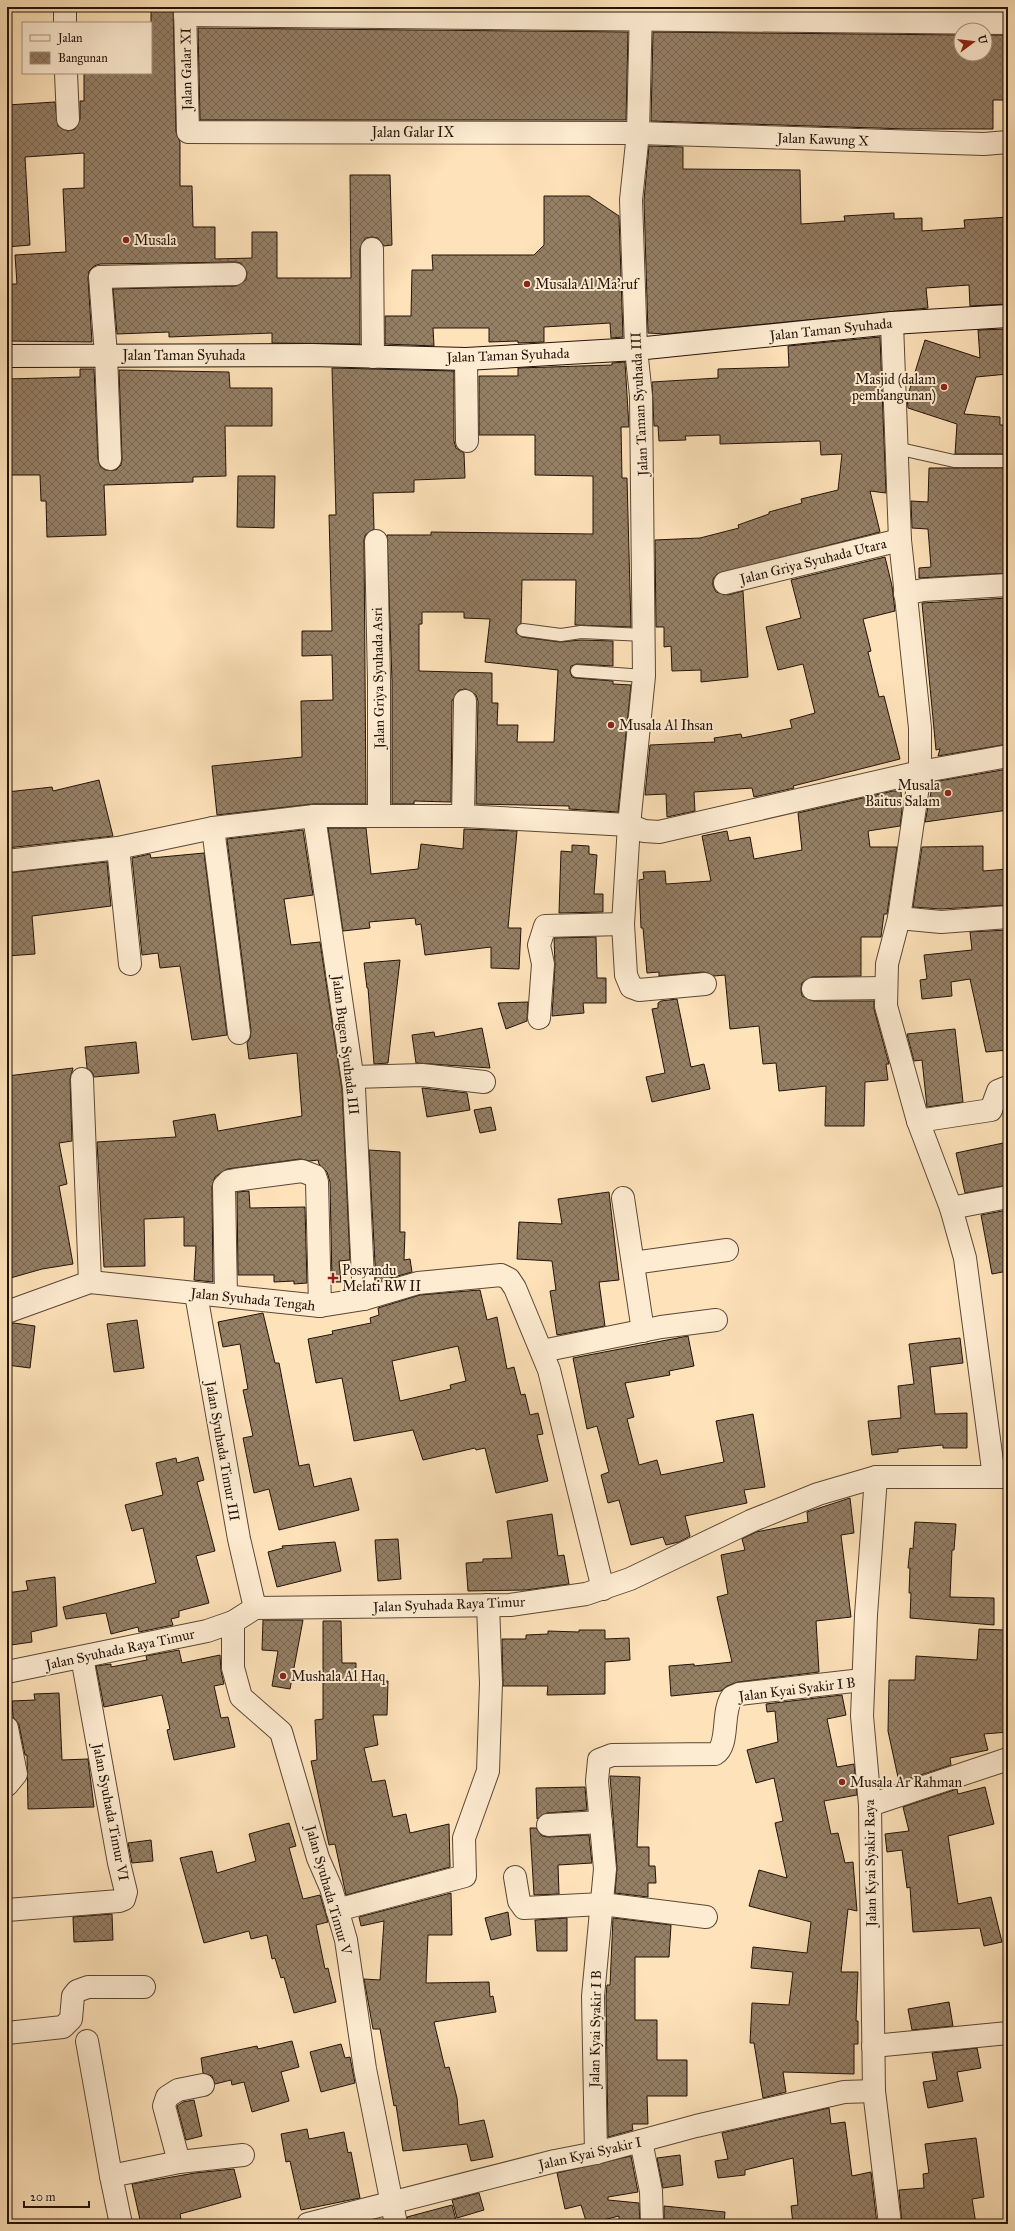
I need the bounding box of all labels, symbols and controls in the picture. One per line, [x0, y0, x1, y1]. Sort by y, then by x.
legend [22, 22, 152, 74]
north arrow [953, 22, 993, 62]
street label: Jalan Galar XI [177, 28, 197, 112]
text: Jalan [56, 31, 83, 46]
text: U [975, 34, 990, 46]
text: Bangunan [58, 51, 108, 66]
street label: Jalan Galar IX [370, 124, 454, 142]
street label: Jalan Kawung X [775, 129, 869, 151]
place label: Musala [134, 232, 177, 249]
marker: Musala [121, 235, 131, 245]
place label: Musala Al Ma'ruf [535, 276, 640, 293]
marker: Musala Al Ma'ruf [522, 279, 532, 289]
street label: Jalan Taman Syuhada [767, 315, 893, 346]
street label: Jalan Taman Syuhada III [627, 332, 653, 478]
street label: Jalan Taman Syuhada [444, 345, 570, 367]
street label: Jalan Taman Syuhada [120, 347, 246, 365]
place label: Masjid (dalam pembangunan) [851, 371, 936, 405]
marker: Masjid (dalam pembangunan) [939, 382, 949, 392]
street label: Jalan Griya Syuhada Utara [736, 535, 888, 589]
street label: Jalan Griya Syuhada Asri [369, 607, 389, 751]
place label: Musala Al Ihsan [619, 717, 714, 734]
marker: Musala Al Ihsan [606, 720, 616, 730]
place label: Musala Baitus Salam [865, 777, 940, 810]
marker: Musala Baitus Salam [943, 788, 953, 798]
street label: Jalan Bugen Syuhada III [327, 972, 363, 1116]
place label: Posyandu Melati RW II [342, 1262, 421, 1295]
marker: Posyandu Melati RW II [327, 1272, 339, 1284]
street label: Jalan Syuhada Tengah [188, 1284, 316, 1316]
street label: Jalan Syuhada Timur III [200, 1378, 243, 1523]
street label: Jalan Syuhada Raya Timur [371, 1593, 526, 1617]
street label: Jalan Syuhada Raya Timur [42, 1625, 197, 1675]
place label: Mushala Al Haq [291, 1668, 386, 1686]
marker: Mushala Al Haq [278, 1671, 288, 1681]
street label: Jalan Kyai Syakir I B [736, 1674, 857, 1706]
street label: Jalan Syuhada Timur VI [87, 1740, 132, 1882]
place label: Musala Ar Rahman [850, 1774, 962, 1791]
marker: Musala Ar Rahman [837, 1777, 847, 1787]
street label: Jalan Kyai Syakir Raya [861, 1799, 881, 1929]
street label: Jalan Syuhada Timur V [300, 1822, 355, 1958]
street label: Jalan Kyai Syakir I B [586, 1970, 606, 2090]
street label: Jalan Kyai Syakir I [535, 2133, 644, 2175]
scale bar [24, 2183, 89, 2209]
text: 20 m [30, 2190, 56, 2204]

